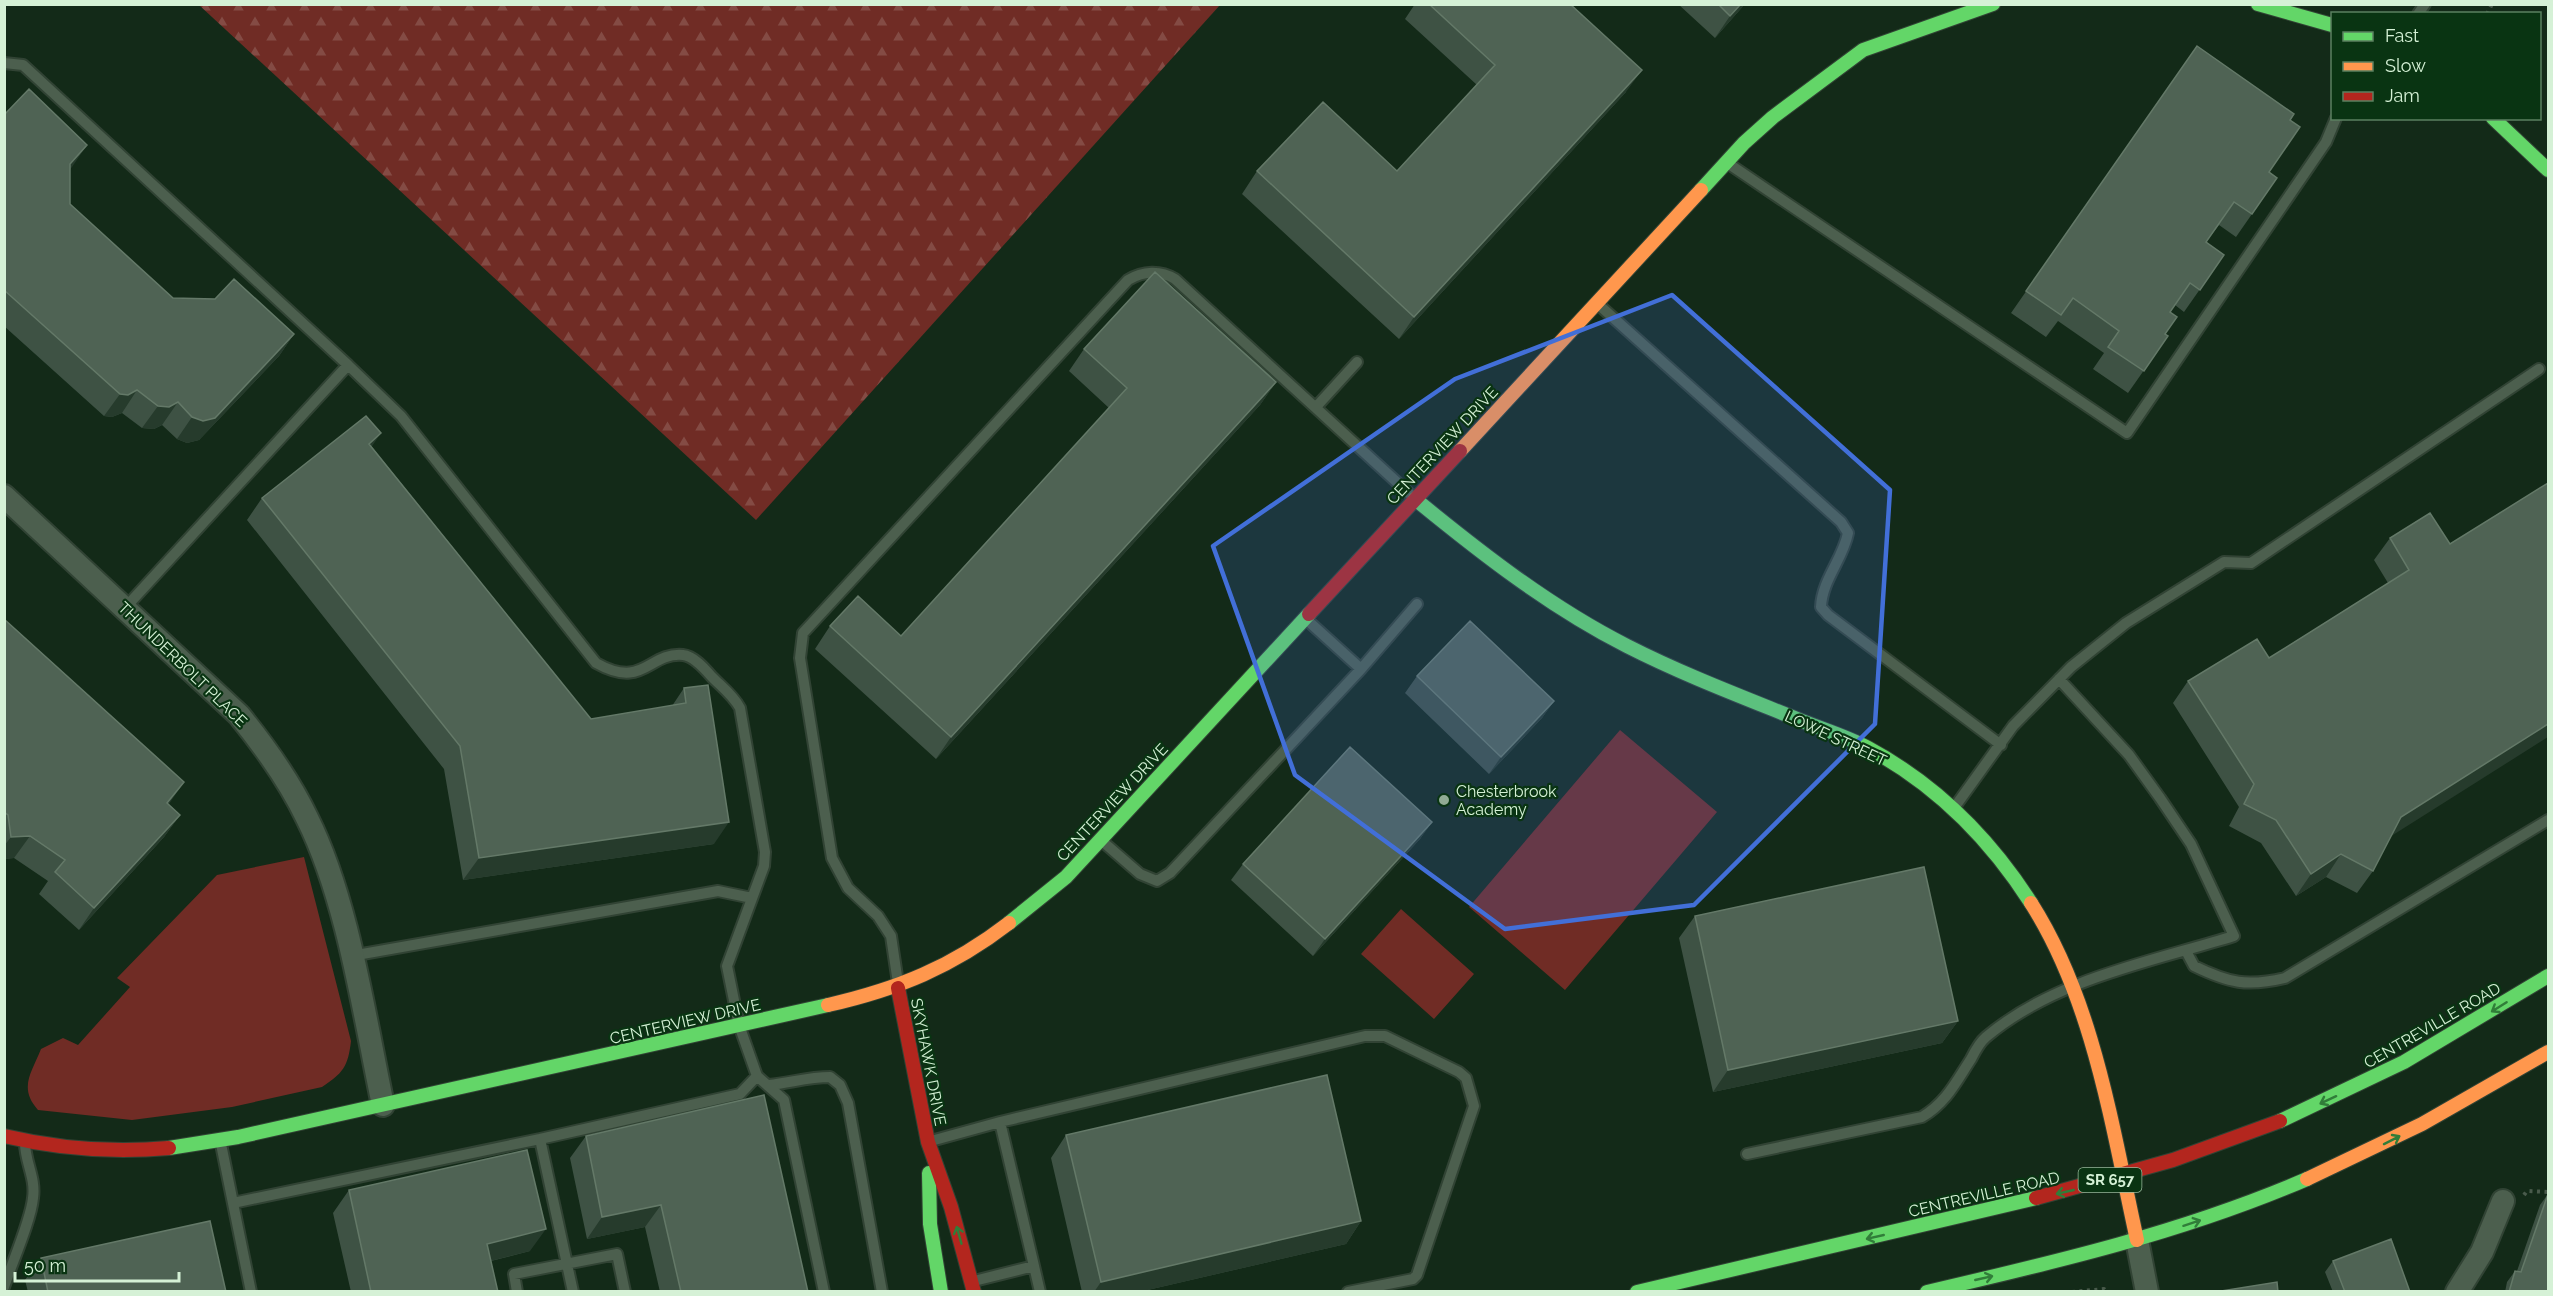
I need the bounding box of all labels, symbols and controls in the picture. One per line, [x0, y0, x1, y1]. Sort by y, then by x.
legend [2331, 12, 2541, 120]
text: Fast [2385, 25, 2419, 46]
text: Slow [2385, 55, 2426, 76]
text: Jam [2385, 85, 2420, 106]
street label: CENTERVIEW DRIVE [1383, 382, 1502, 508]
street label: THUNDERBOLT PLACE [114, 598, 251, 731]
street label: LOWE STREET [1782, 707, 1890, 770]
street label: CENTERVIEW DRIVE [1053, 739, 1172, 865]
place label: Chesterbrook Academy [1456, 782, 1557, 819]
marker: Chesterbrook Academy [1437, 793, 1451, 807]
street label: CENTREVILLE ROAD [2361, 979, 2504, 1072]
street label: CENTERVIEW DRIVE [608, 995, 763, 1048]
street label: SKYHAWK DRIVE [907, 997, 950, 1128]
one-way arrow [2491, 1001, 2508, 1013]
one-way arrow [2319, 1095, 2337, 1106]
one-way arrow [2382, 1133, 2400, 1145]
street label: CENTREVILLE ROAD [1907, 1168, 2062, 1221]
road number: SR 657 [2078, 1168, 2142, 1192]
one-way arrow [2056, 1187, 2075, 1199]
one-way arrow [2182, 1217, 2201, 1228]
one-way arrow [952, 1226, 964, 1245]
one-way arrow [1866, 1231, 1885, 1243]
scale bar [15, 1245, 178, 1283]
text: 50 m [24, 1255, 66, 1276]
one-way arrow [1974, 1272, 1993, 1284]

